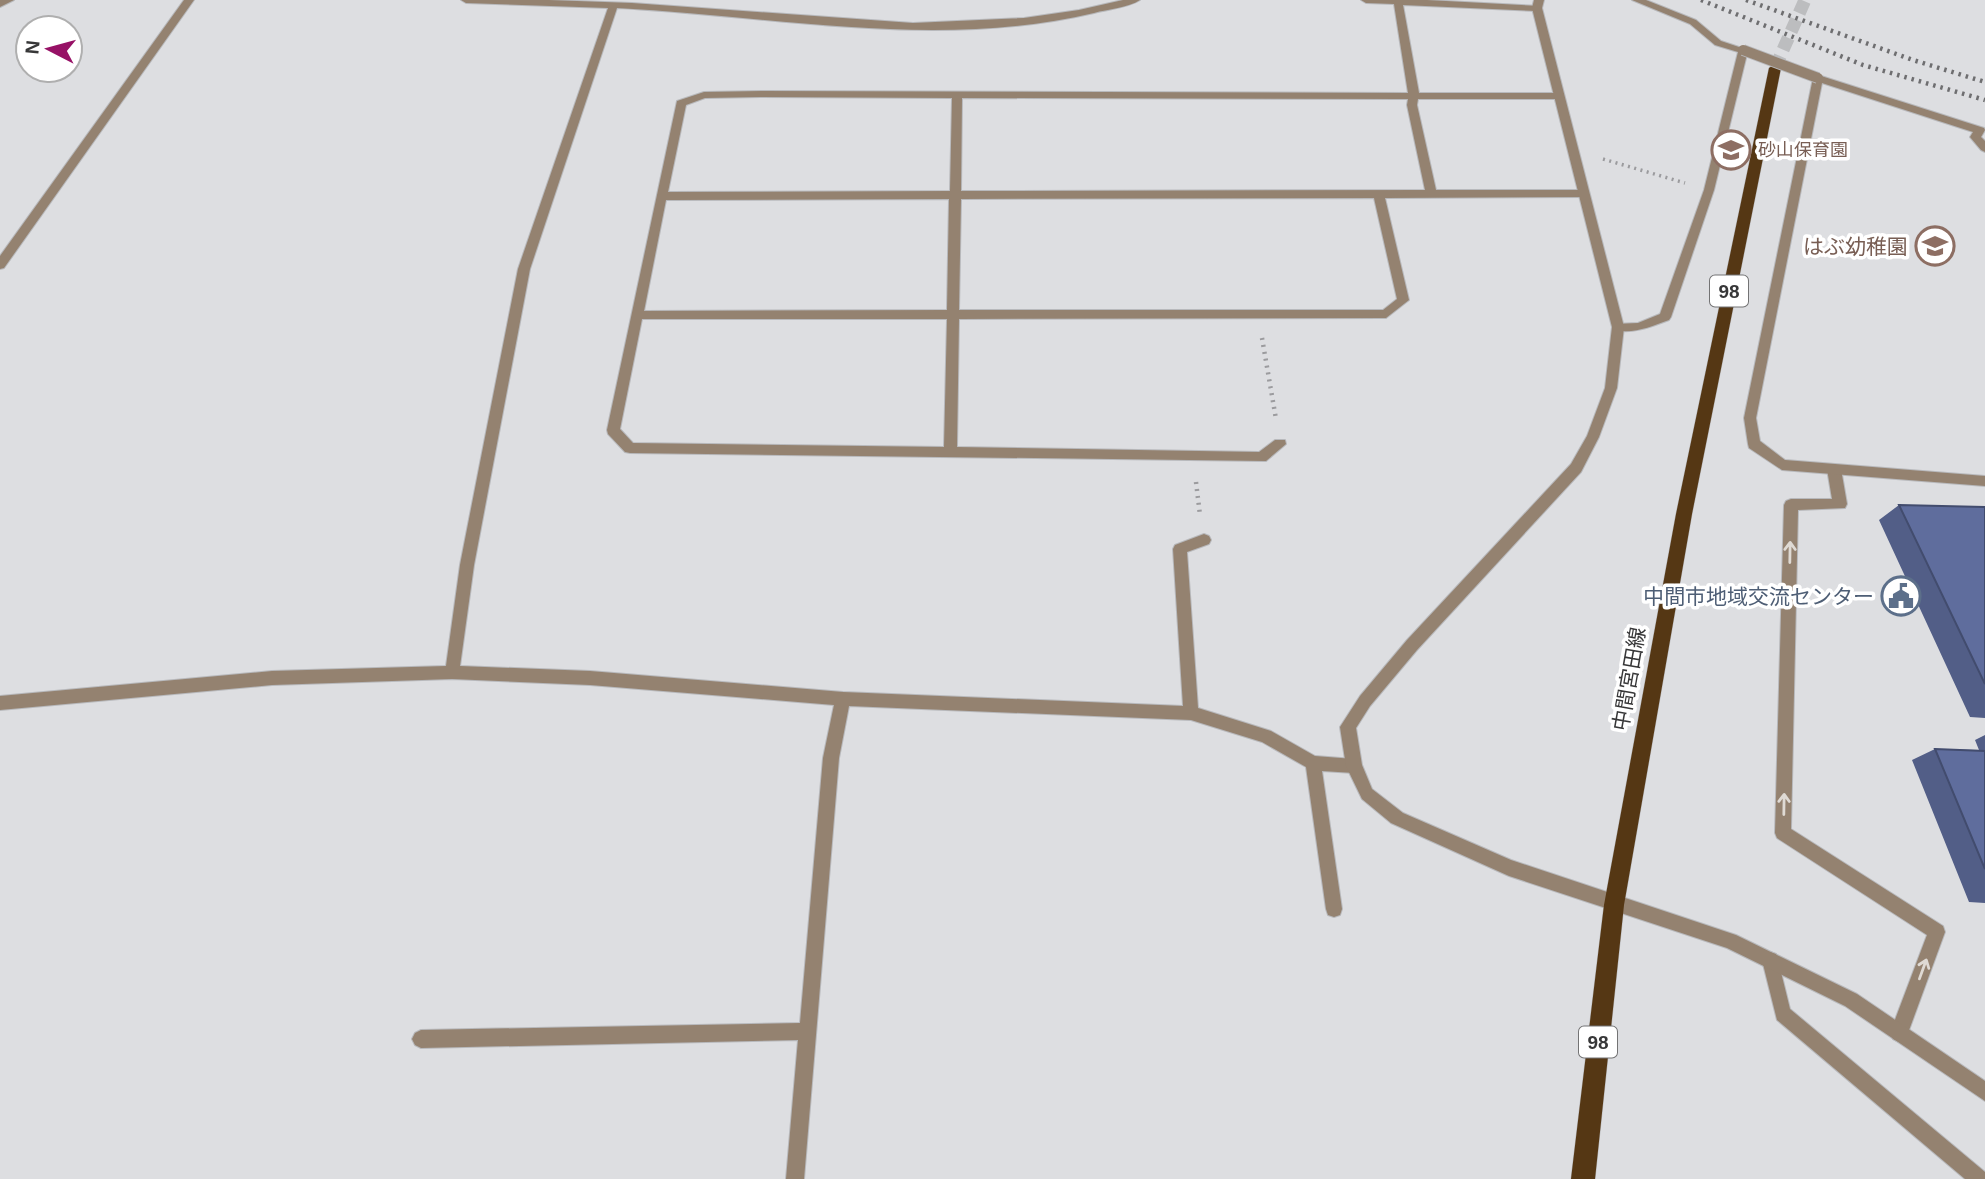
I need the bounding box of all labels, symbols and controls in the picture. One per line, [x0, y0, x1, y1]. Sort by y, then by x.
north arrow [14, 14, 84, 84]
text: N [21, 39, 44, 55]
school or university icon: 砂山保育園 [1710, 129, 1752, 171]
place label: 砂山保育園 [1758, 140, 1848, 160]
school or university icon: はぶ幼稚園 [1914, 225, 1956, 267]
place label: はぶ幼稚園 [1803, 235, 1908, 258]
road number: 98 [1710, 276, 1748, 306]
one-way arrow [1784, 541, 1797, 564]
public building icon: 中間市地域交流センター [1880, 575, 1922, 617]
place label: 中間市地域交流センター [1643, 585, 1874, 608]
street label: 中間宮田線 [1609, 625, 1649, 733]
one-way arrow [1777, 793, 1791, 816]
one-way arrow [1918, 959, 1930, 981]
road number: 98 [1579, 1026, 1617, 1058]

